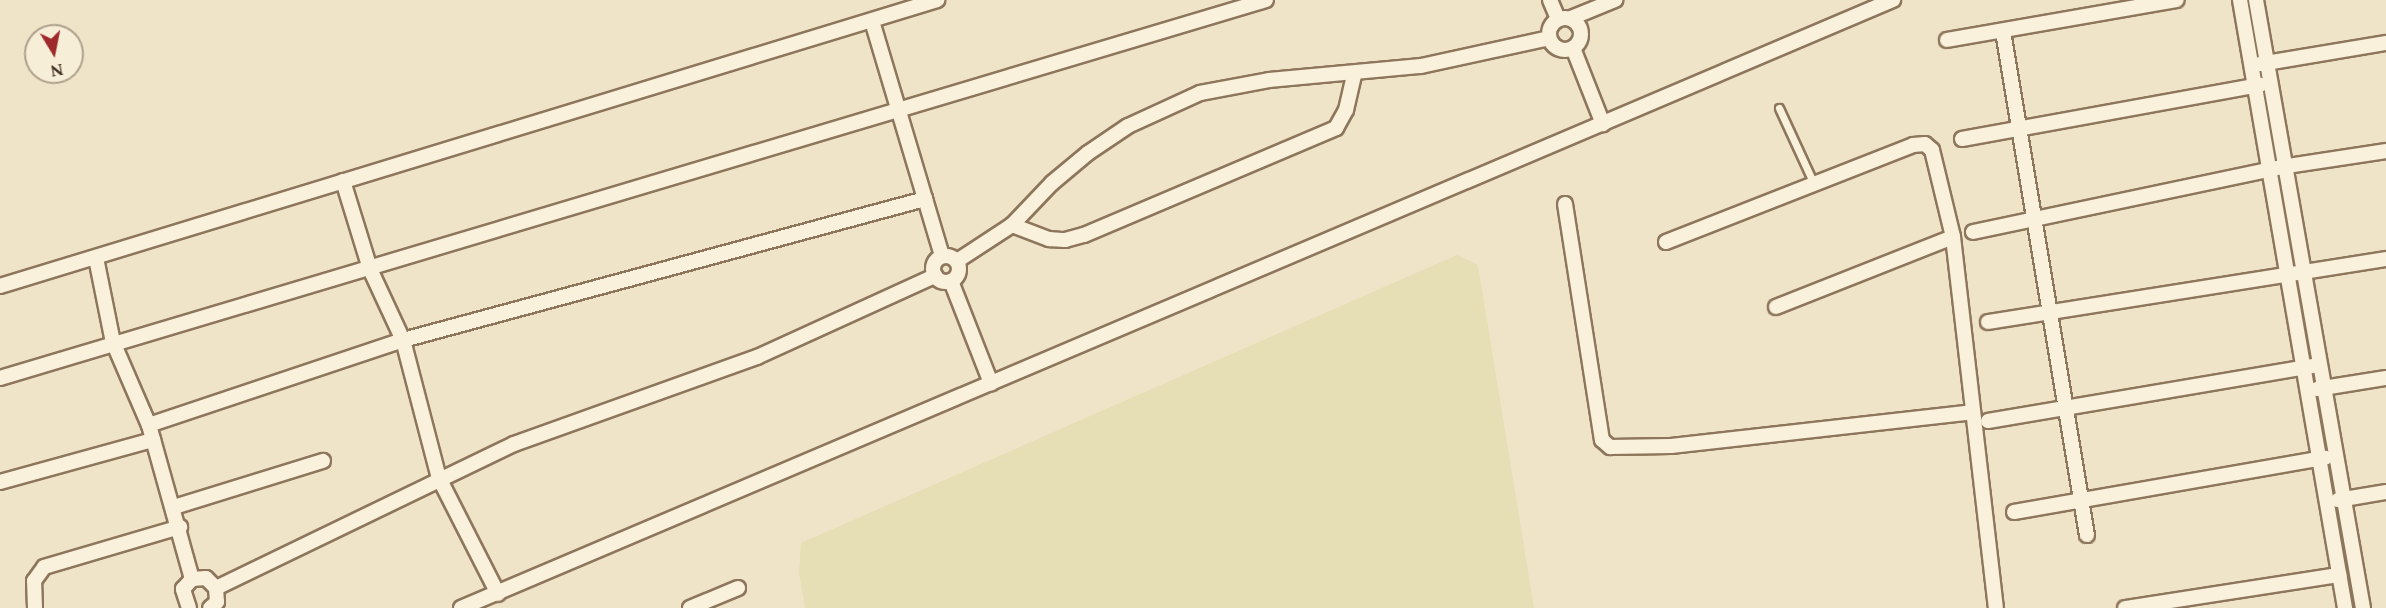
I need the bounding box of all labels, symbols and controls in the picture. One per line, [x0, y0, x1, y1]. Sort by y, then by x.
north arrow [24, 24, 84, 84]
text: N [48, 57, 65, 83]

